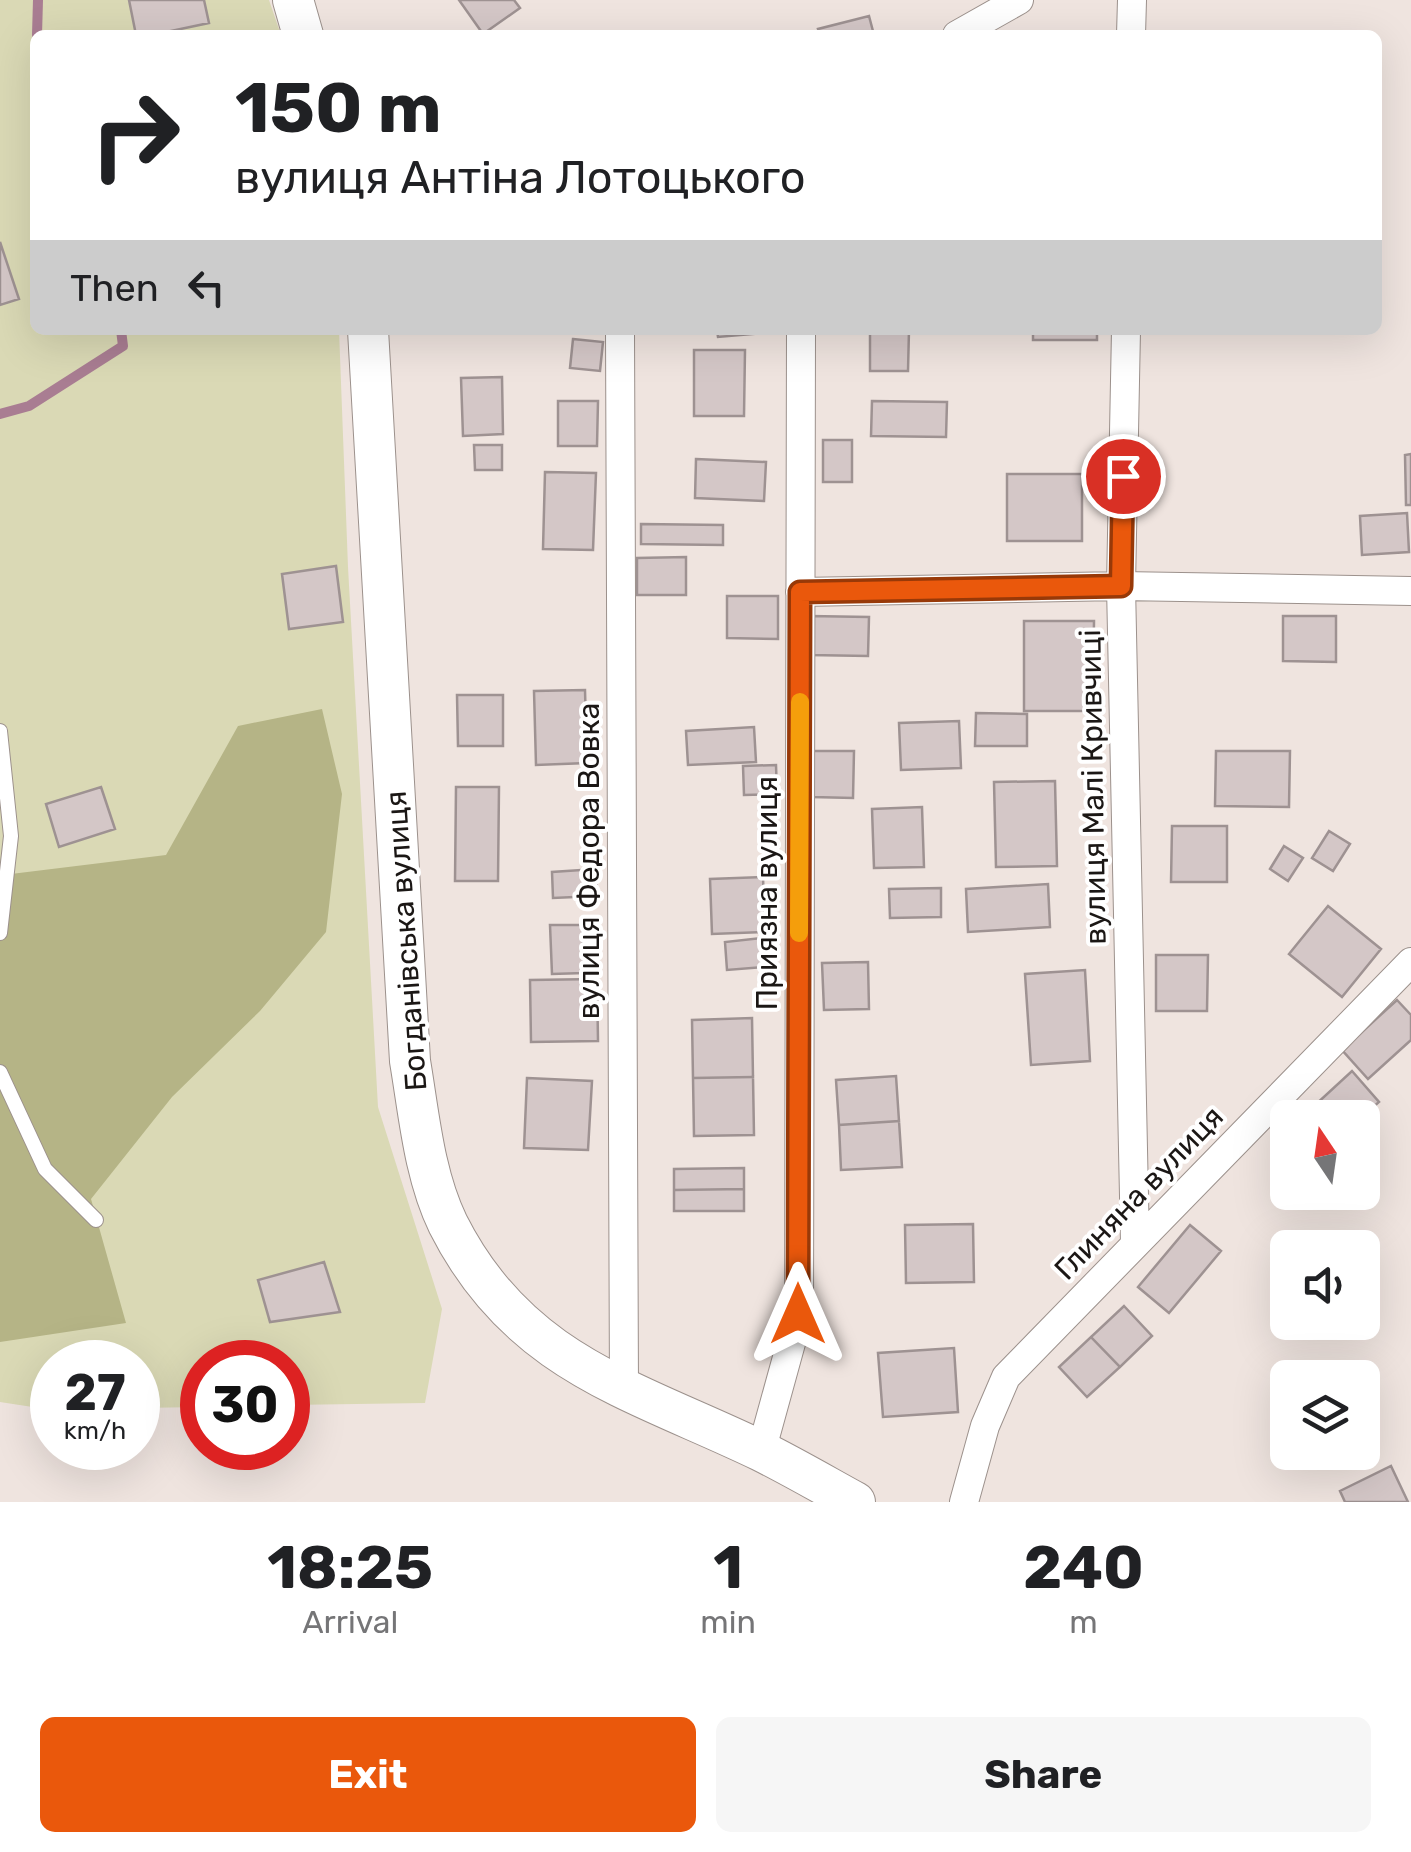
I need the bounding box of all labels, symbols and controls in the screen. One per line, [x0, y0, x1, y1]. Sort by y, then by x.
text: 150 m [235, 67, 442, 150]
icon: right [70, 70, 200, 200]
text: вулиця Антіна Лотоцького [235, 151, 805, 204]
icon: left [179, 260, 234, 315]
text: Then [70, 265, 159, 311]
pin [1081, 434, 1166, 519]
icon: arrive [1096, 449, 1151, 504]
street label: вулиця Малі Кривчиці [1072, 629, 1114, 945]
street label: вулиця Федора Вовка [571, 703, 607, 1019]
street label: Приязна вулиця [749, 776, 785, 1010]
street label: Богданівська вулиця [378, 790, 434, 1092]
street label: Глиняна вулиця [1047, 1099, 1231, 1287]
north arrow [1270, 1100, 1380, 1210]
map controls [1270, 1100, 1380, 1470]
button: sound [1270, 1230, 1380, 1340]
position arrow [746, 1262, 850, 1366]
speed limit sign: 30 [180, 1340, 310, 1470]
button: layers [1270, 1360, 1380, 1470]
text: 27 [64, 1363, 126, 1423]
text: km/h [64, 1416, 126, 1445]
text: 18:25 [267, 1532, 433, 1603]
text: 1 [713, 1532, 743, 1603]
text: 240 [1023, 1532, 1144, 1603]
text: Arrival [302, 1603, 398, 1641]
text: min [700, 1603, 756, 1641]
text: m [1069, 1603, 1098, 1641]
button: Exit [40, 1717, 696, 1832]
button: Share [716, 1717, 1371, 1832]

